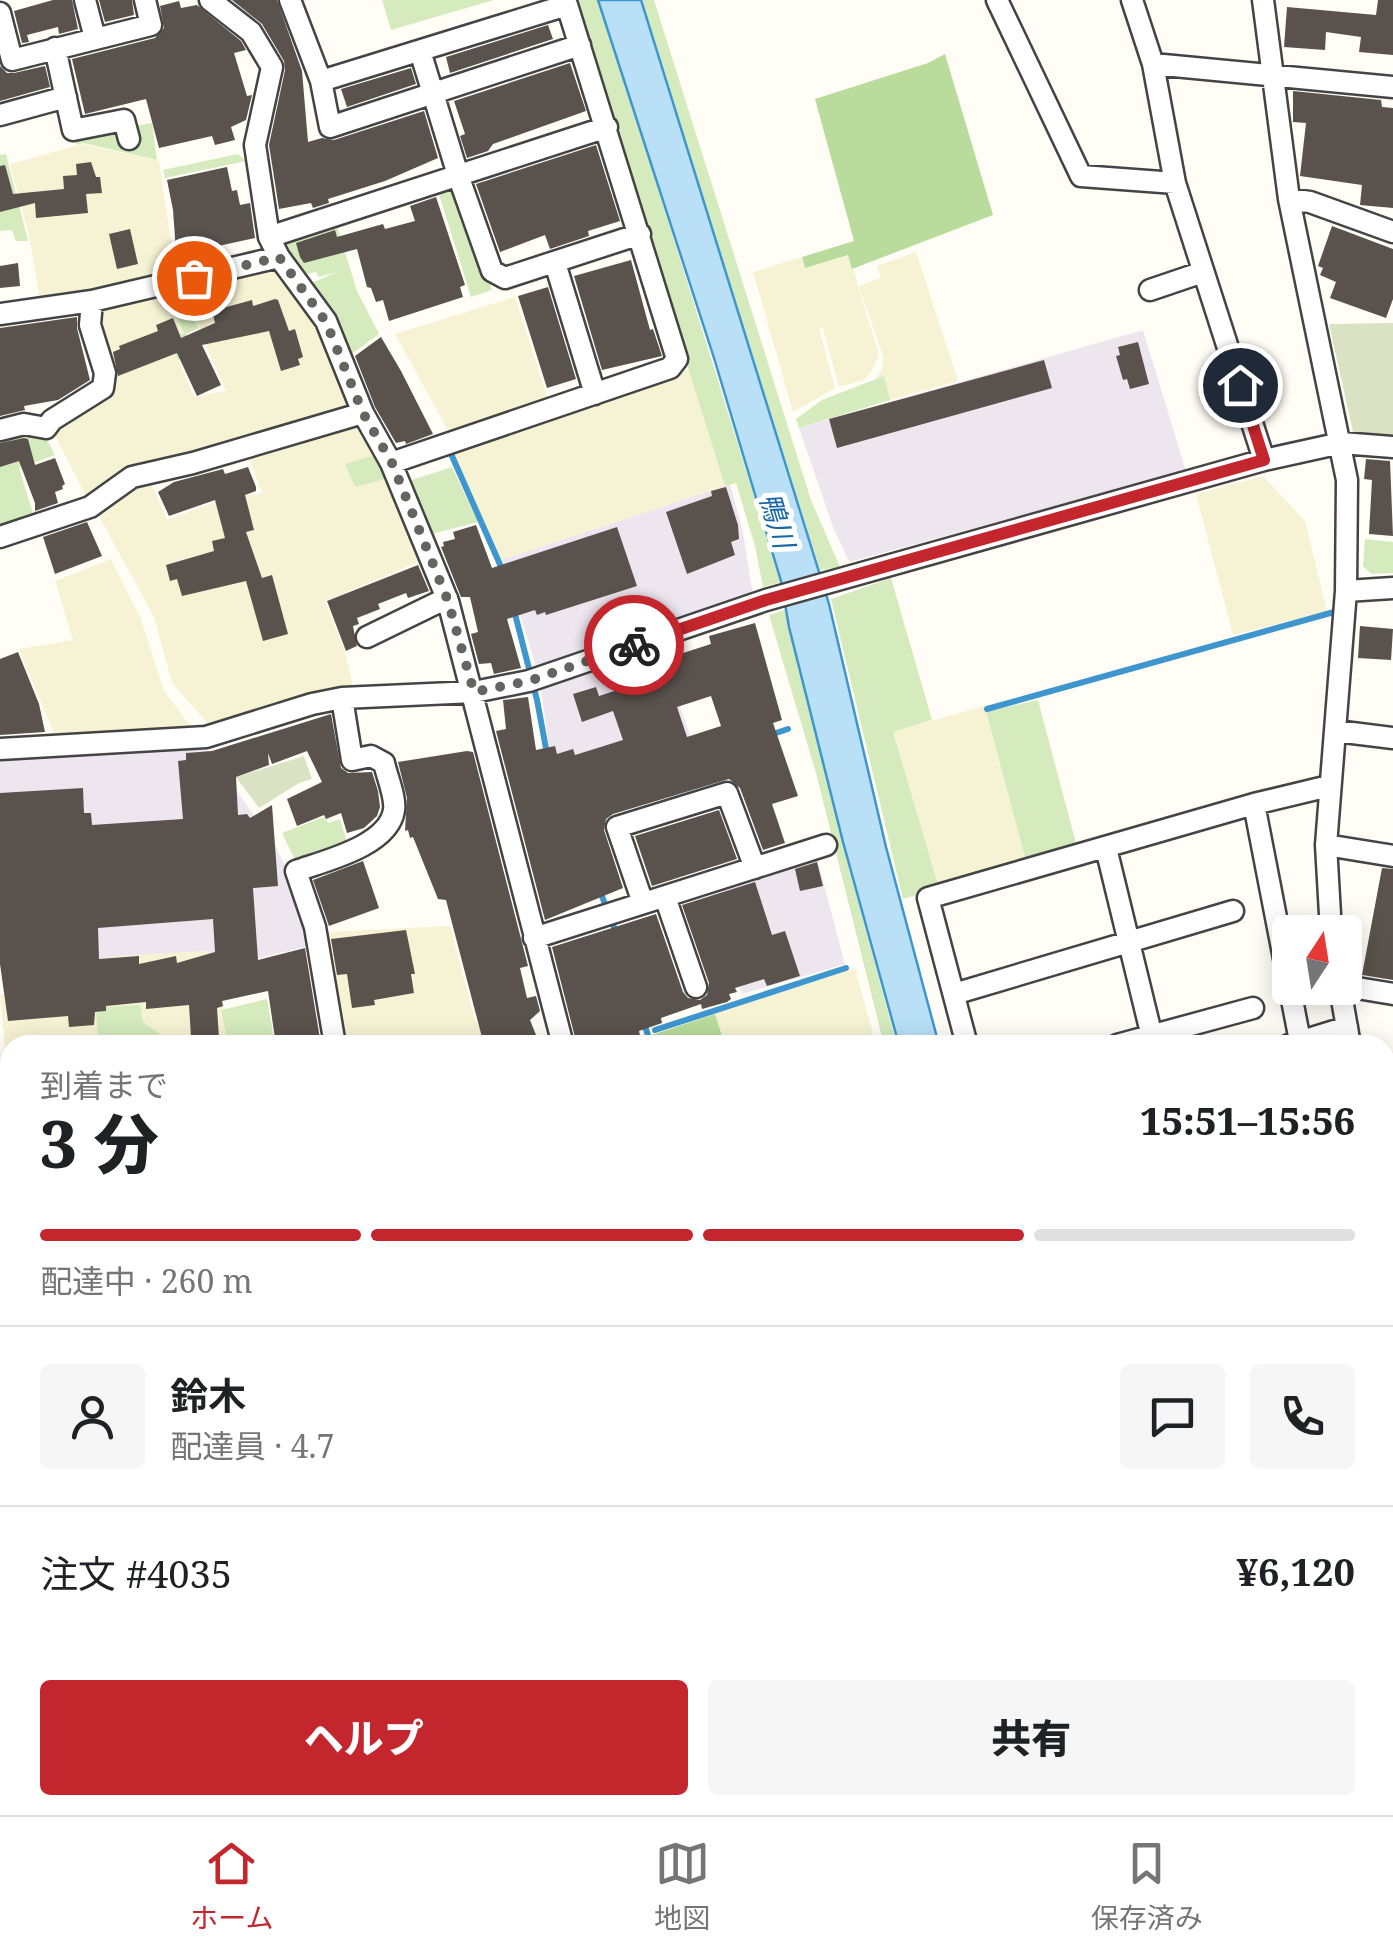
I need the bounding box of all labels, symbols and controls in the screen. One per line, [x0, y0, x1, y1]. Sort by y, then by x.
pin [152, 236, 237, 321]
icon: bag [167, 251, 222, 306]
pin [1198, 343, 1283, 428]
icon: home [1213, 358, 1268, 413]
water label: 鴨川 [752, 488, 805, 555]
courier [584, 595, 684, 695]
icon: bike [607, 618, 662, 673]
north arrow [1272, 915, 1362, 1005]
map controls [1272, 915, 1362, 1005]
text: 到着まで [40, 1063, 168, 1106]
text: 15:51–15:56 [1140, 1094, 1355, 1146]
text: 3 分 [40, 1099, 159, 1187]
text: 配達中 · 260 m [40, 1259, 253, 1302]
button: person [40, 1364, 145, 1469]
button: chat [1120, 1364, 1225, 1469]
button: phone [1250, 1364, 1355, 1469]
text: 鈴木 [170, 1369, 246, 1421]
text: 配達員 · 4.7 [170, 1424, 334, 1467]
text: ¥6,120 [1236, 1545, 1355, 1597]
text: 注文 #4035 [40, 1547, 232, 1599]
button: ヘルプ [40, 1680, 688, 1795]
button: 共有 [708, 1680, 1355, 1795]
tab: ホーム [190, 1836, 273, 1936]
tab: 地図 [654, 1836, 710, 1936]
tab: 保存済み [1091, 1836, 1203, 1936]

